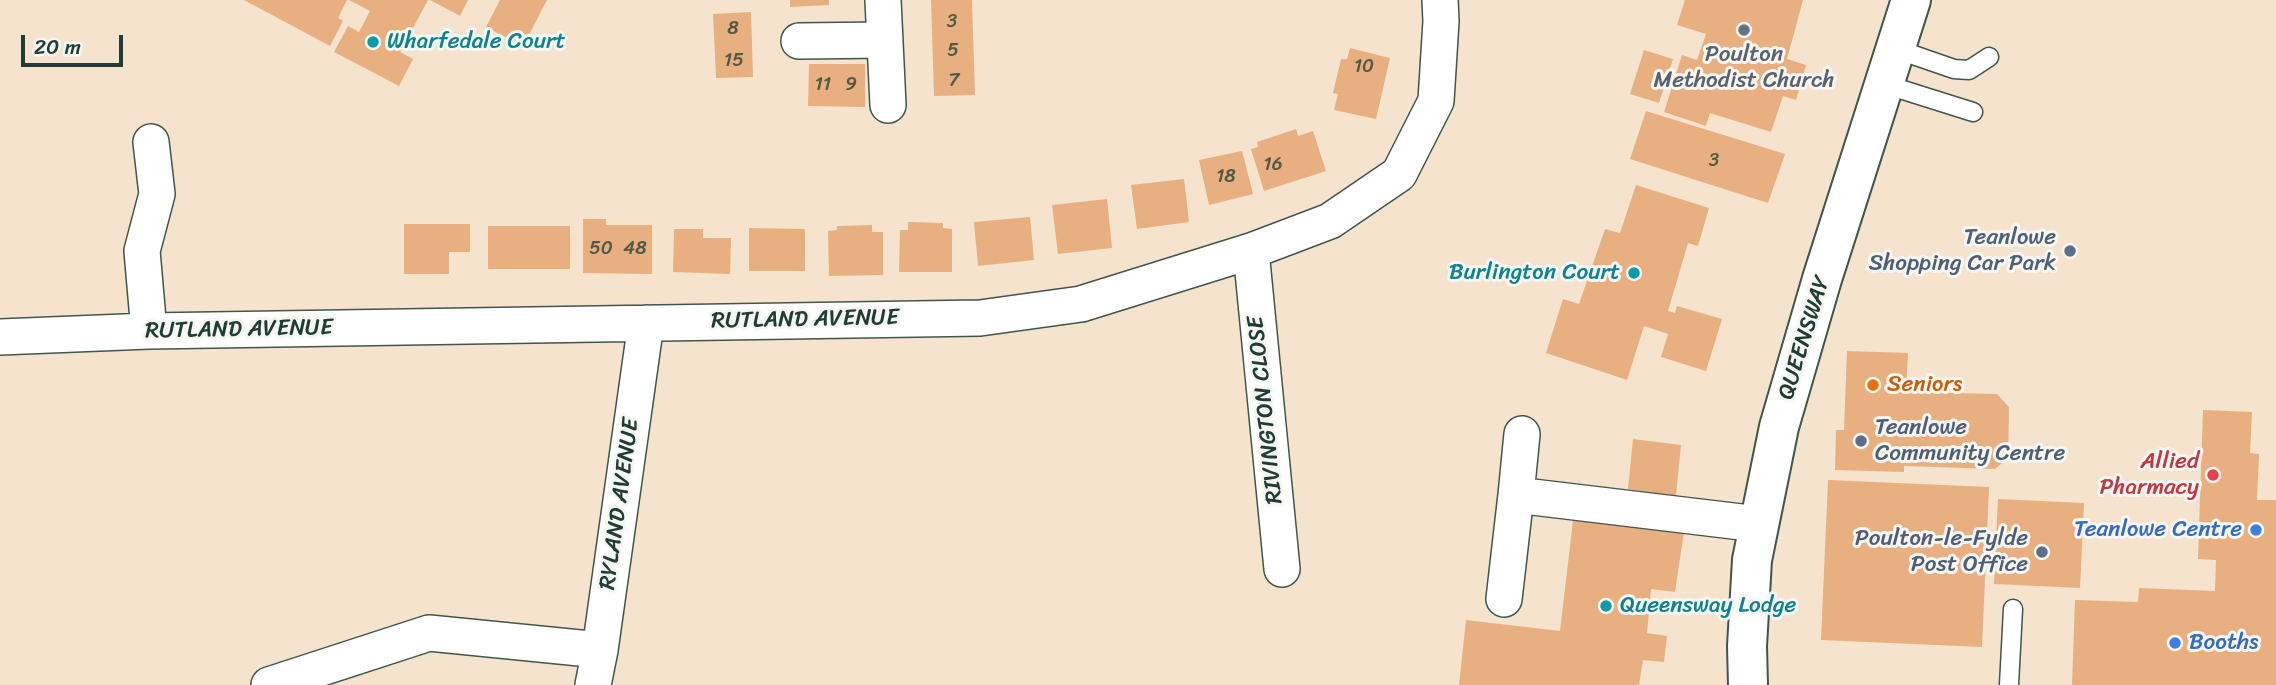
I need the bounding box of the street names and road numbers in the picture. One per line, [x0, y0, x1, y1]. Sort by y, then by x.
street label: QUEENSWAY [1773, 273, 1837, 403]
street label: RUTLAND AVENUE [711, 305, 899, 335]
street label: RUTLAND AVENUE [145, 315, 333, 345]
street label: RIVINGTON CLOSE [1242, 315, 1290, 505]
street label: RYLAND AVENUE [594, 416, 646, 592]

